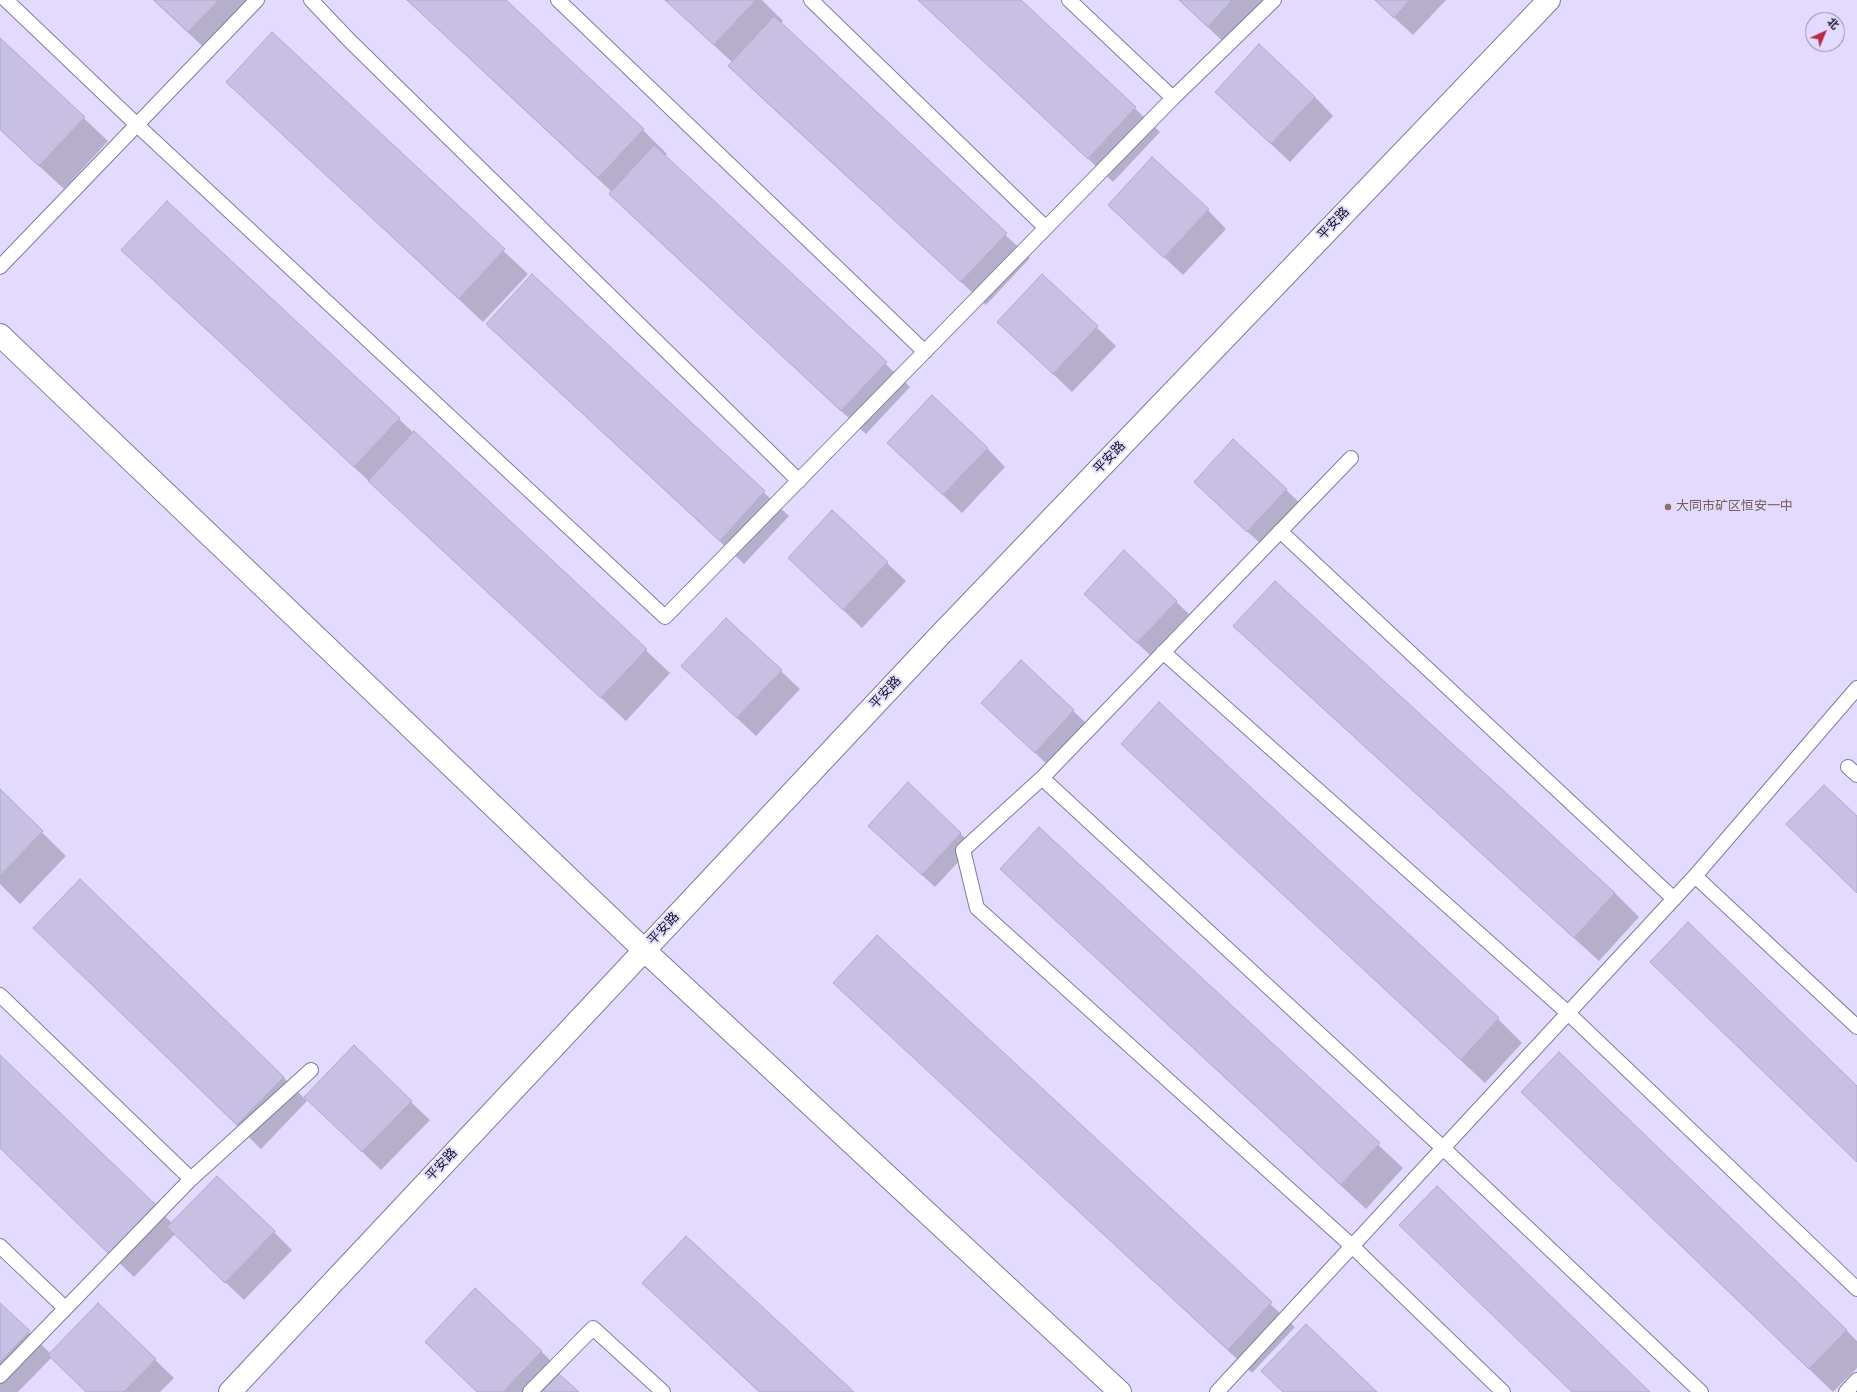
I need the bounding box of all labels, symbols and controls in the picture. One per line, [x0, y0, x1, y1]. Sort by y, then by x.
north arrow [1805, 12, 1845, 52]
text: 北 [1825, 15, 1841, 32]
street label: 平安路 [1315, 205, 1353, 243]
street label: 平安路 [1091, 439, 1129, 477]
place label: 大同市矿区恒安一中 [1676, 499, 1793, 515]
marker: 大同市矿区恒安一中 [1663, 502, 1673, 512]
street label: 平安路 [867, 673, 905, 713]
street label: 平安路 [645, 909, 683, 949]
street label: 平安路 [423, 1145, 461, 1185]

